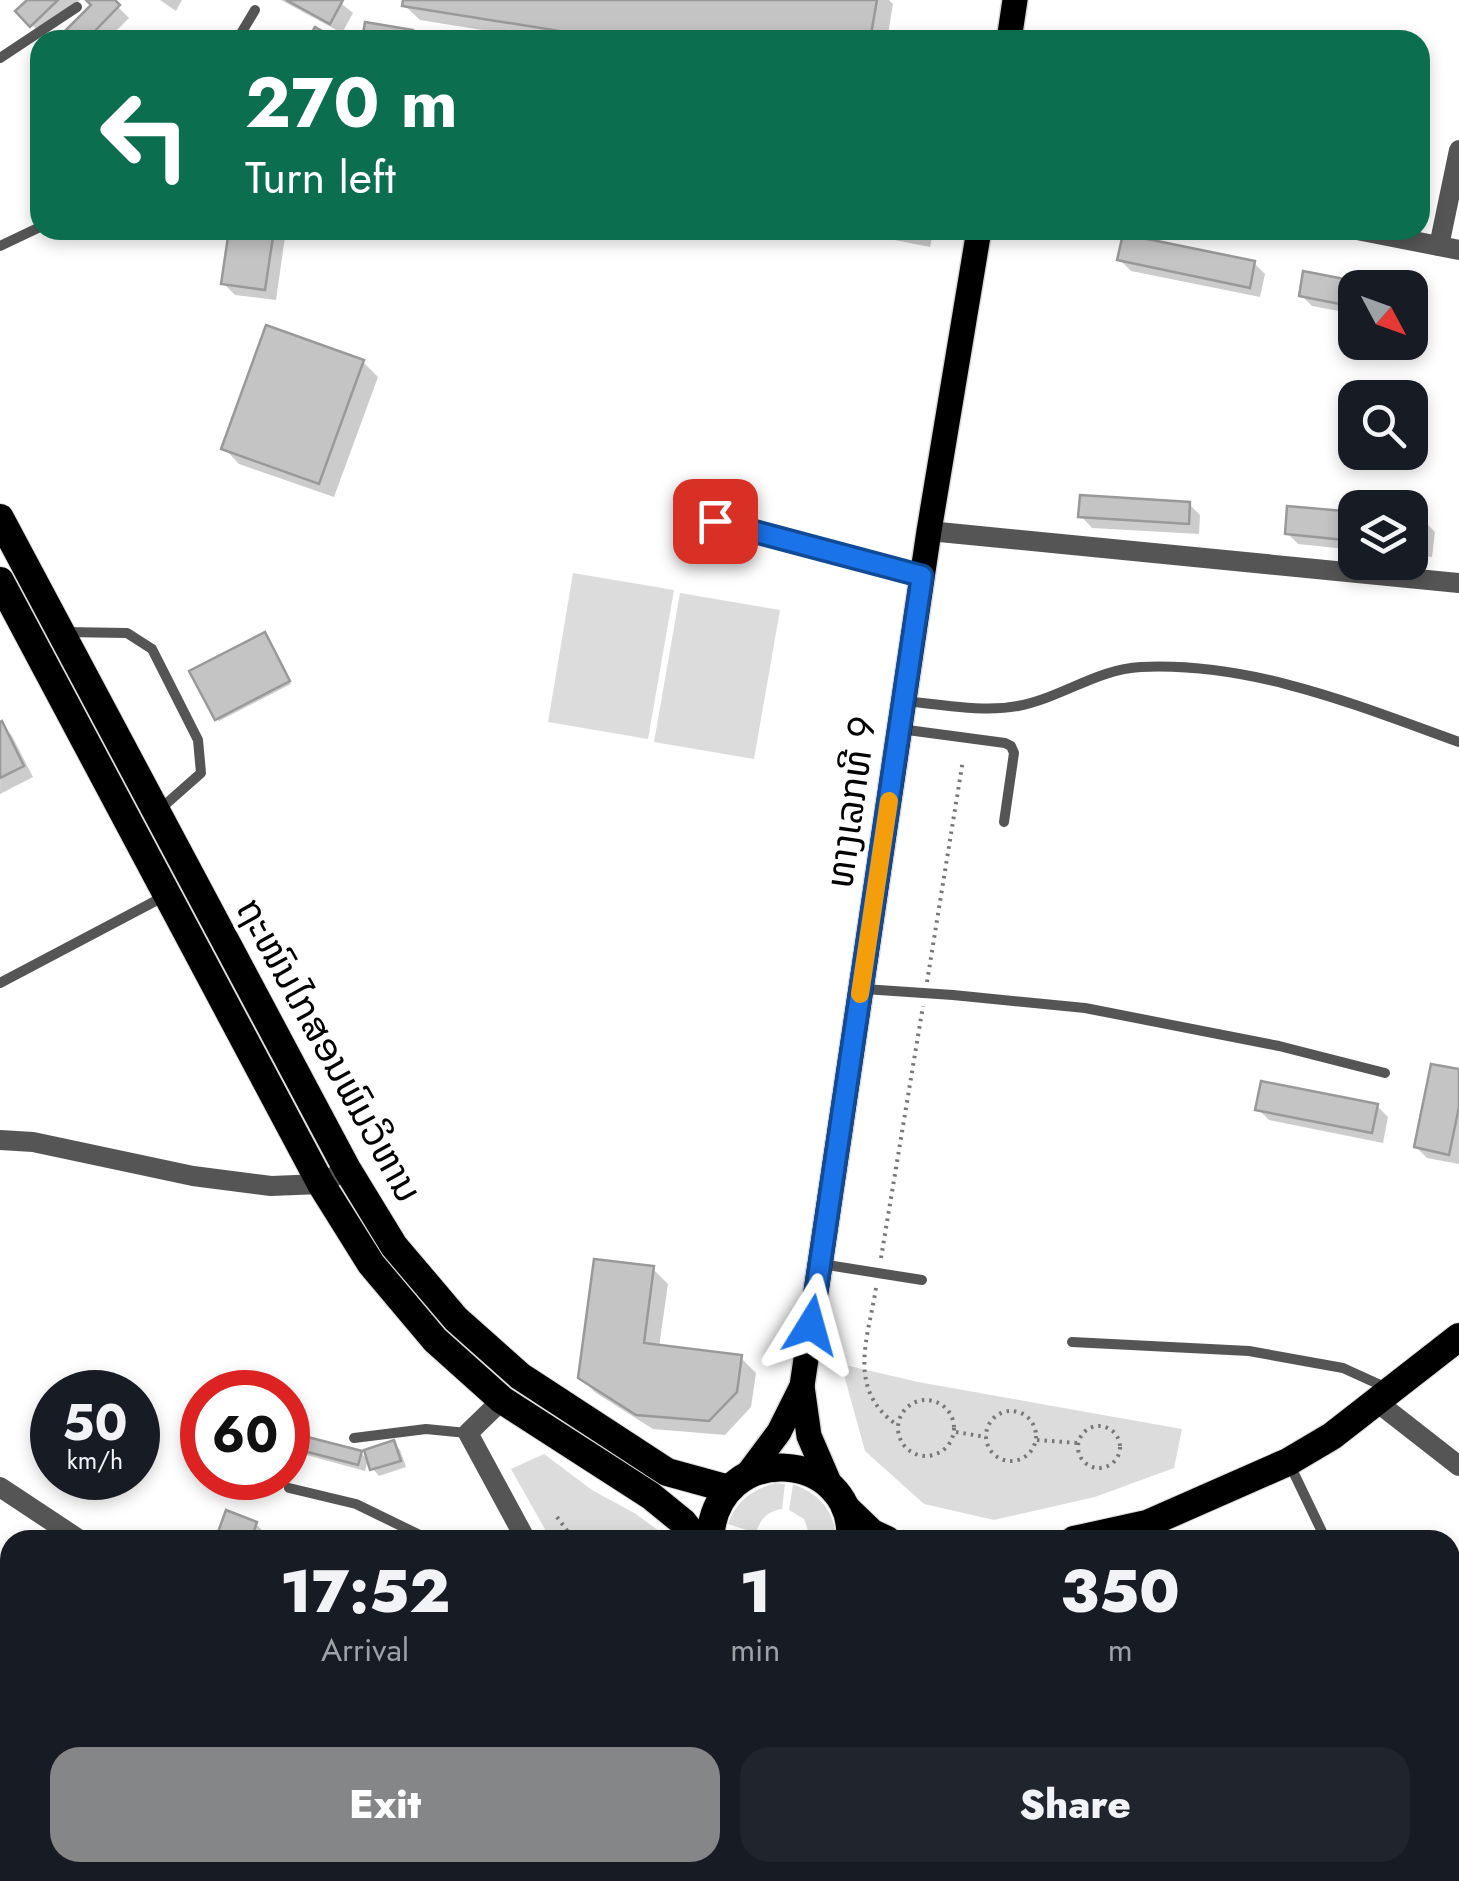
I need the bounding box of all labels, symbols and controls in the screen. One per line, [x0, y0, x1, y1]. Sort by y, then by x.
text: 270 m [245, 52, 458, 153]
icon: left [80, 70, 210, 200]
text: Turn left [245, 145, 396, 210]
north arrow [1338, 270, 1428, 360]
map controls [1338, 270, 1428, 580]
button: search [1338, 380, 1428, 470]
pin [673, 479, 758, 564]
button: layers [1338, 490, 1428, 580]
icon: arrive [688, 494, 743, 549]
street label: ທາງເລກທີ 9 [811, 713, 890, 891]
street label: ຖະໜົນໄກສອນພົມວິຫານ [223, 887, 436, 1212]
position arrow [759, 1273, 863, 1377]
speed limit sign: 60 [180, 1370, 310, 1500]
text: 50 [62, 1386, 128, 1459]
text: km/h [67, 1442, 123, 1478]
text: 17:52 [280, 1548, 450, 1635]
text: 1 [739, 1548, 771, 1635]
text: 350 [1060, 1548, 1180, 1635]
text: Arrival [321, 1627, 409, 1673]
text: min [730, 1627, 780, 1673]
text: m [1108, 1627, 1133, 1673]
button: Exit [50, 1747, 720, 1862]
button: Share [740, 1747, 1410, 1862]

